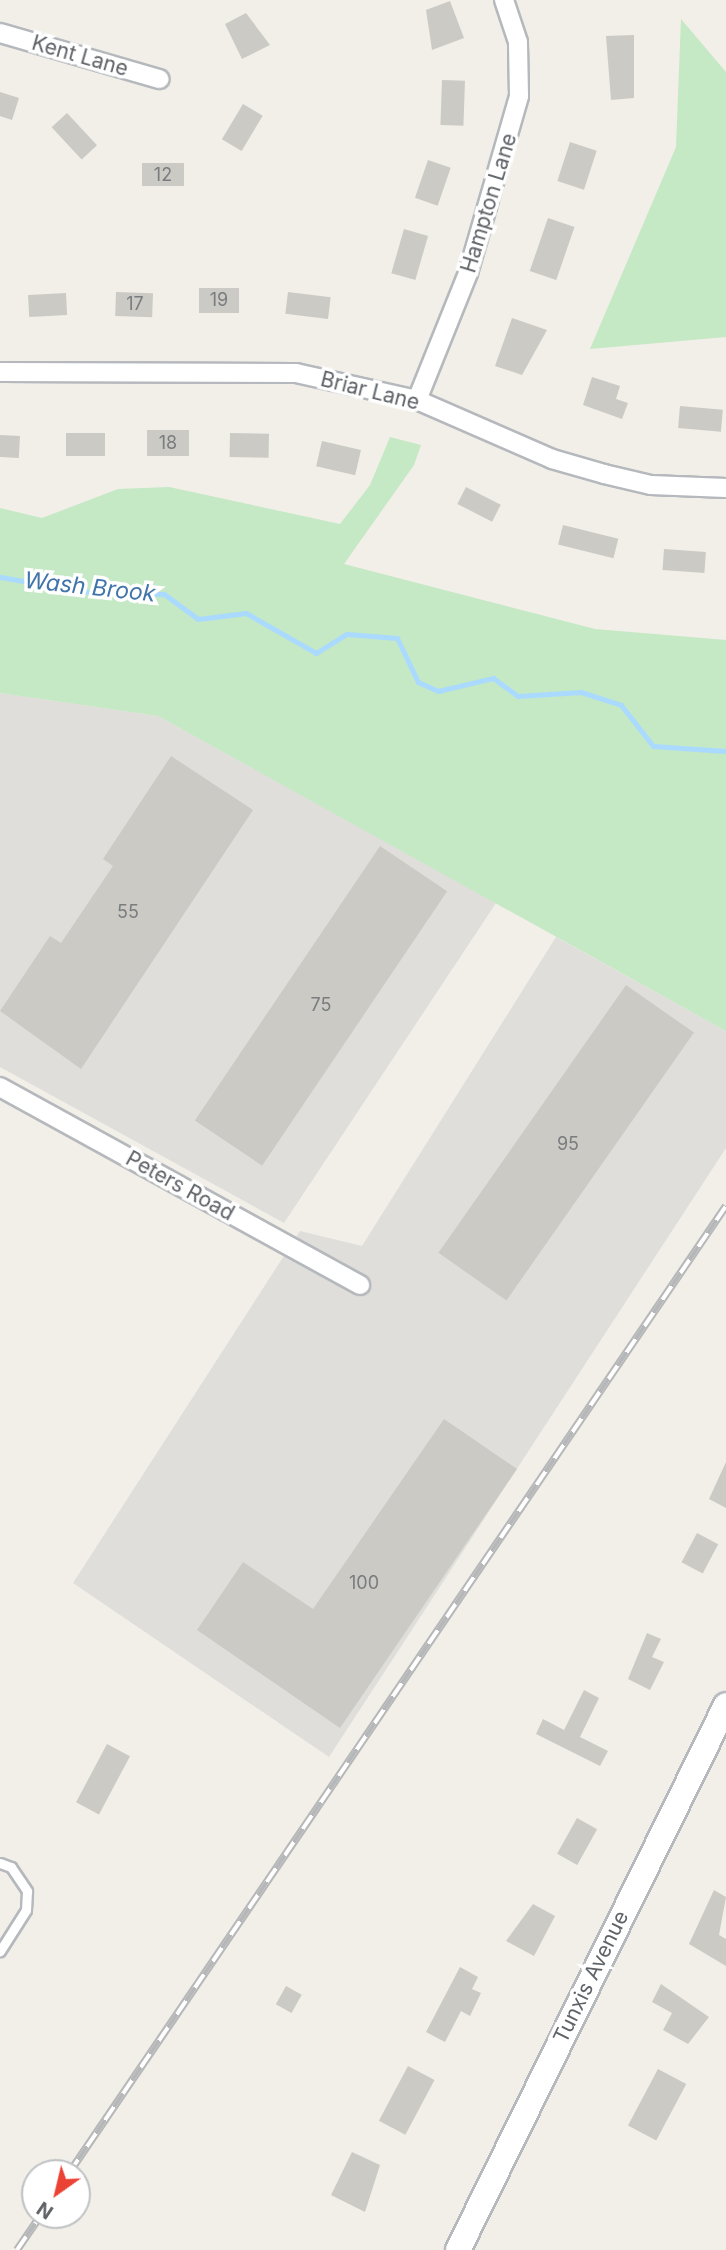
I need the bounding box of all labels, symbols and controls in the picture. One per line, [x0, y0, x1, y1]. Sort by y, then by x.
street label: Kent Lane [29, 30, 131, 82]
street label: Hampton Lane [456, 130, 522, 276]
house number: 12 [154, 164, 172, 186]
house number: 19 [210, 289, 228, 311]
house number: 17 [126, 293, 144, 315]
street label: Briar Lane [318, 367, 422, 415]
house number: 18 [159, 432, 177, 454]
water label: Wash Brook [23, 566, 157, 608]
house number: 55 [117, 901, 139, 923]
house number: 75 [311, 994, 331, 1016]
house number: 95 [557, 1133, 579, 1155]
street label: Peters Road [121, 1146, 239, 1226]
house number: 100 [349, 1572, 379, 1594]
street label: Tunxis Avenue [548, 1907, 634, 2047]
north arrow [21, 2159, 91, 2229]
text: N [33, 2197, 58, 2224]

